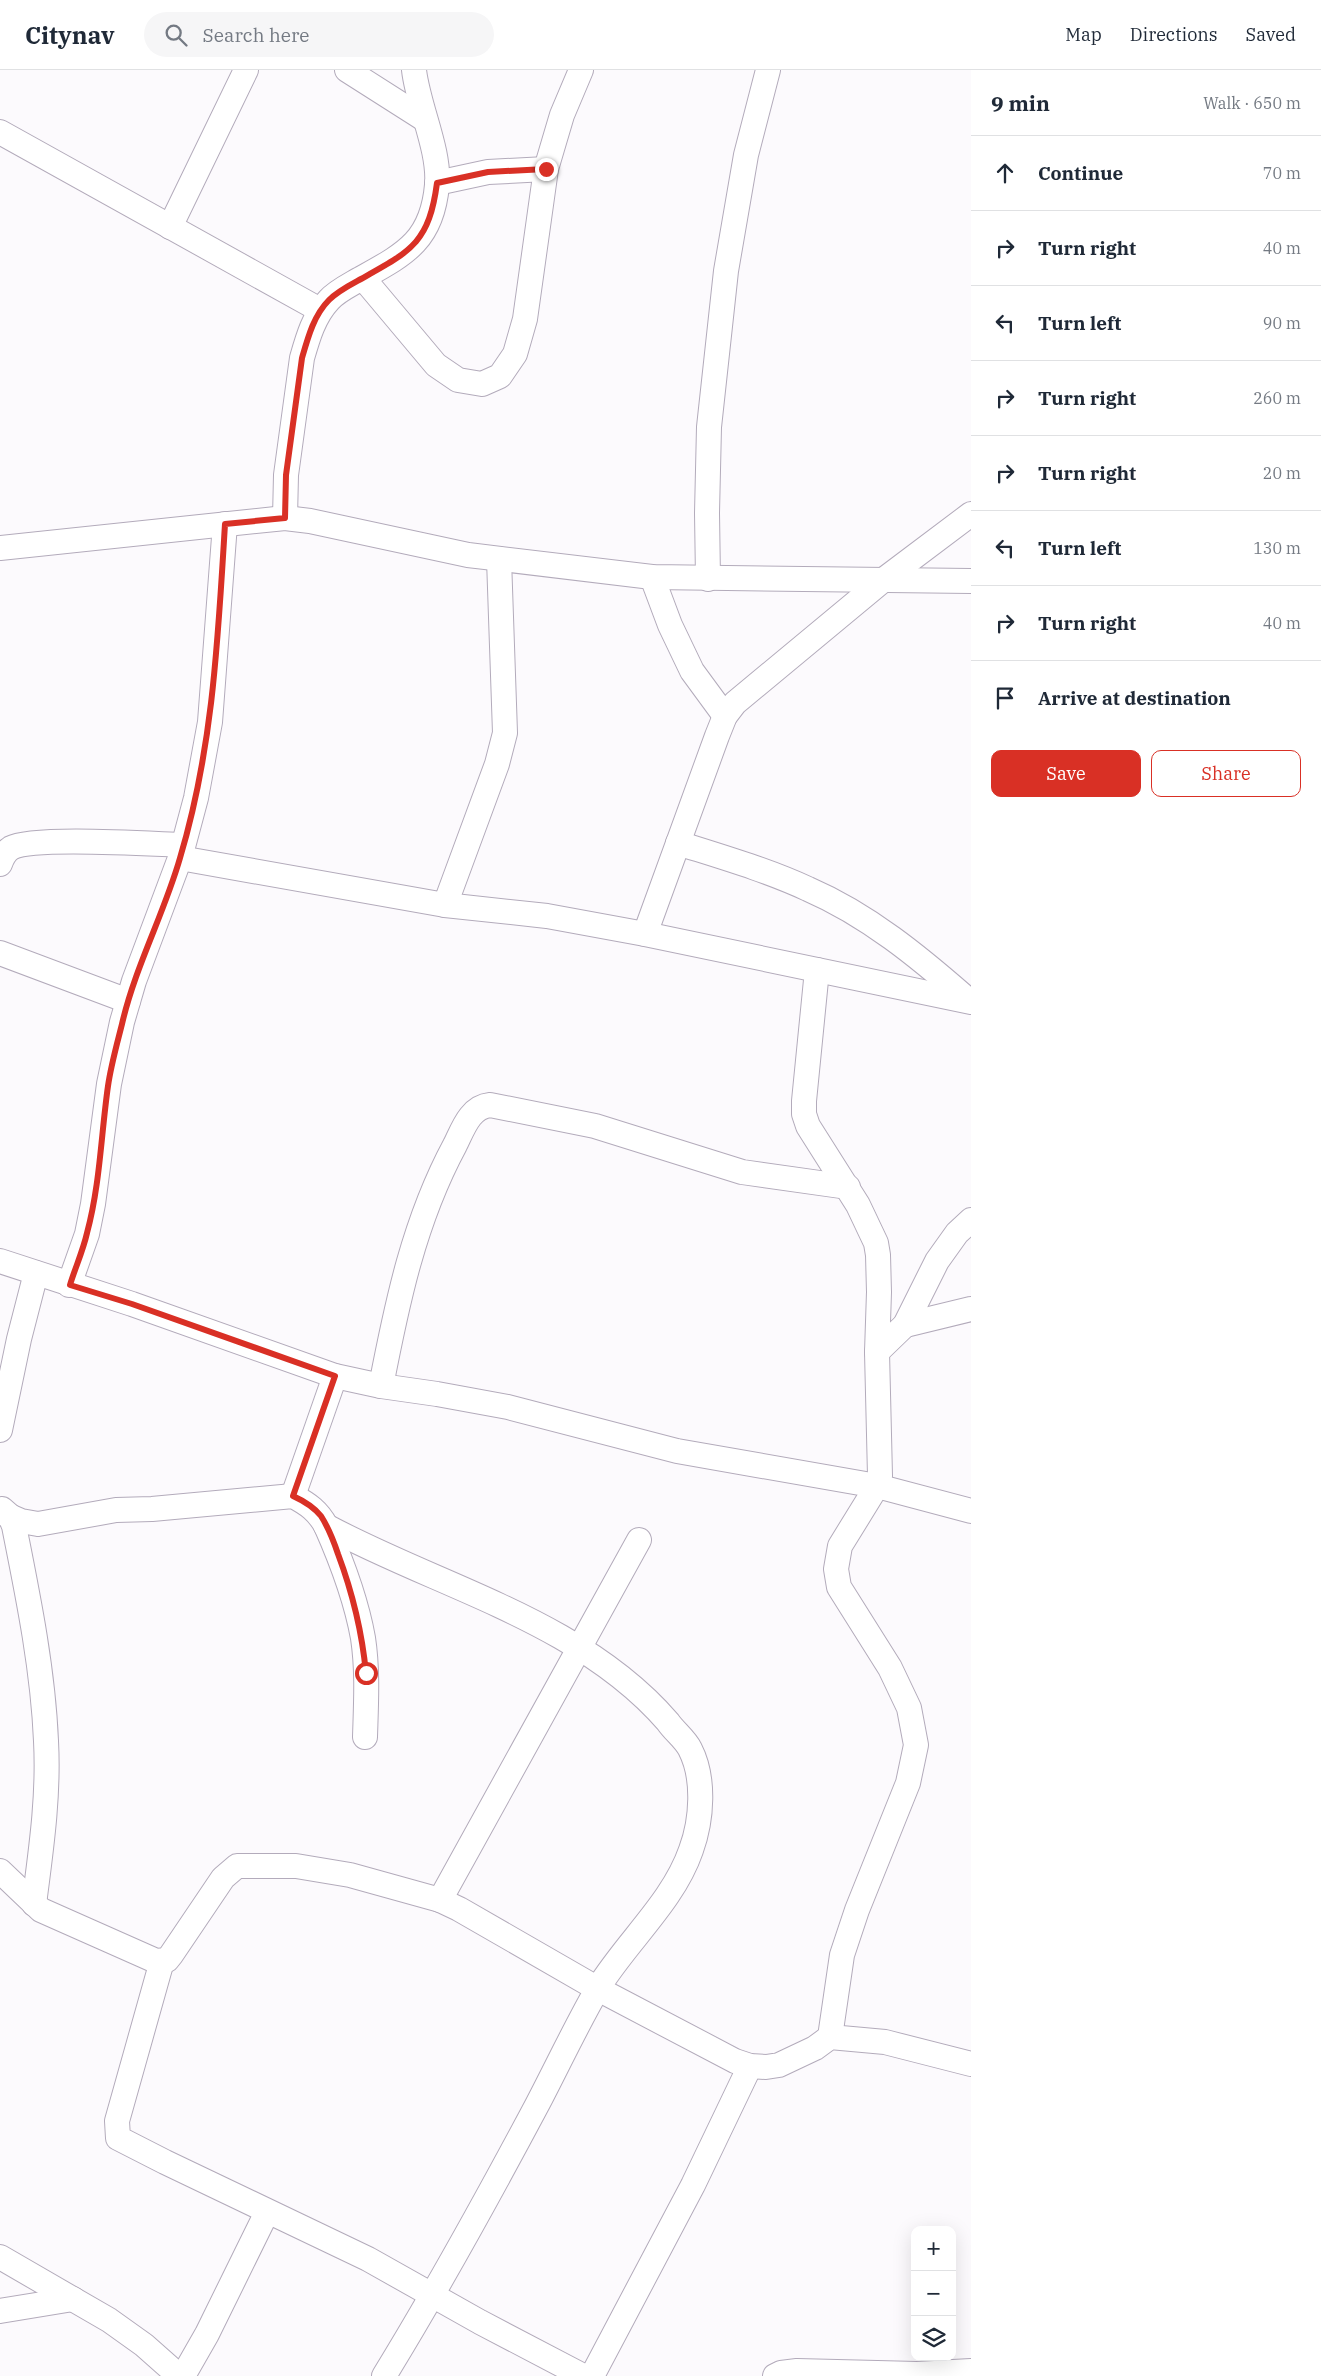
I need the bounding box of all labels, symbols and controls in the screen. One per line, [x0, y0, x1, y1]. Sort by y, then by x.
search box [144, 12, 494, 57]
text: Citynav [25, 19, 114, 51]
icon: search [162, 21, 190, 49]
text: Search here [202, 23, 310, 47]
text: Map [1065, 23, 1102, 46]
text: Directions [1130, 23, 1218, 46]
text: Saved [1246, 23, 1296, 46]
text: 9 min [991, 89, 1050, 117]
text: Walk · 650 m [1203, 93, 1301, 113]
route end [535, 158, 558, 181]
icon: ahead [991, 159, 1019, 187]
text: Continue [1038, 161, 1123, 185]
text: 70 m [1263, 163, 1301, 183]
icon: right [991, 234, 1019, 262]
text: Turn right [1038, 236, 1136, 260]
text: 40 m [1263, 238, 1301, 258]
icon: left [991, 309, 1019, 337]
text: Turn left [1038, 311, 1121, 335]
text: 90 m [1263, 313, 1301, 333]
icon: right [991, 384, 1019, 412]
text: Turn right [1038, 386, 1136, 410]
text: 260 m [1253, 388, 1301, 408]
icon: right [991, 459, 1019, 487]
text: Turn right [1038, 461, 1136, 485]
text: 20 m [1263, 463, 1301, 483]
icon: left [991, 534, 1019, 562]
text: Turn left [1038, 536, 1121, 560]
text: 130 m [1253, 538, 1301, 558]
icon: right [991, 609, 1019, 637]
text: Turn right [1038, 611, 1136, 635]
text: 40 m [1263, 613, 1301, 633]
icon: arrive [991, 684, 1019, 712]
text: Arrive at destination [1038, 686, 1231, 710]
button: Save [991, 750, 1141, 797]
button: Share [1151, 750, 1301, 797]
route start [355, 1662, 378, 1685]
map controls [911, 2226, 956, 2361]
button: + [911, 2226, 956, 2271]
button: − [911, 2271, 956, 2316]
button: layers [911, 2316, 956, 2361]

